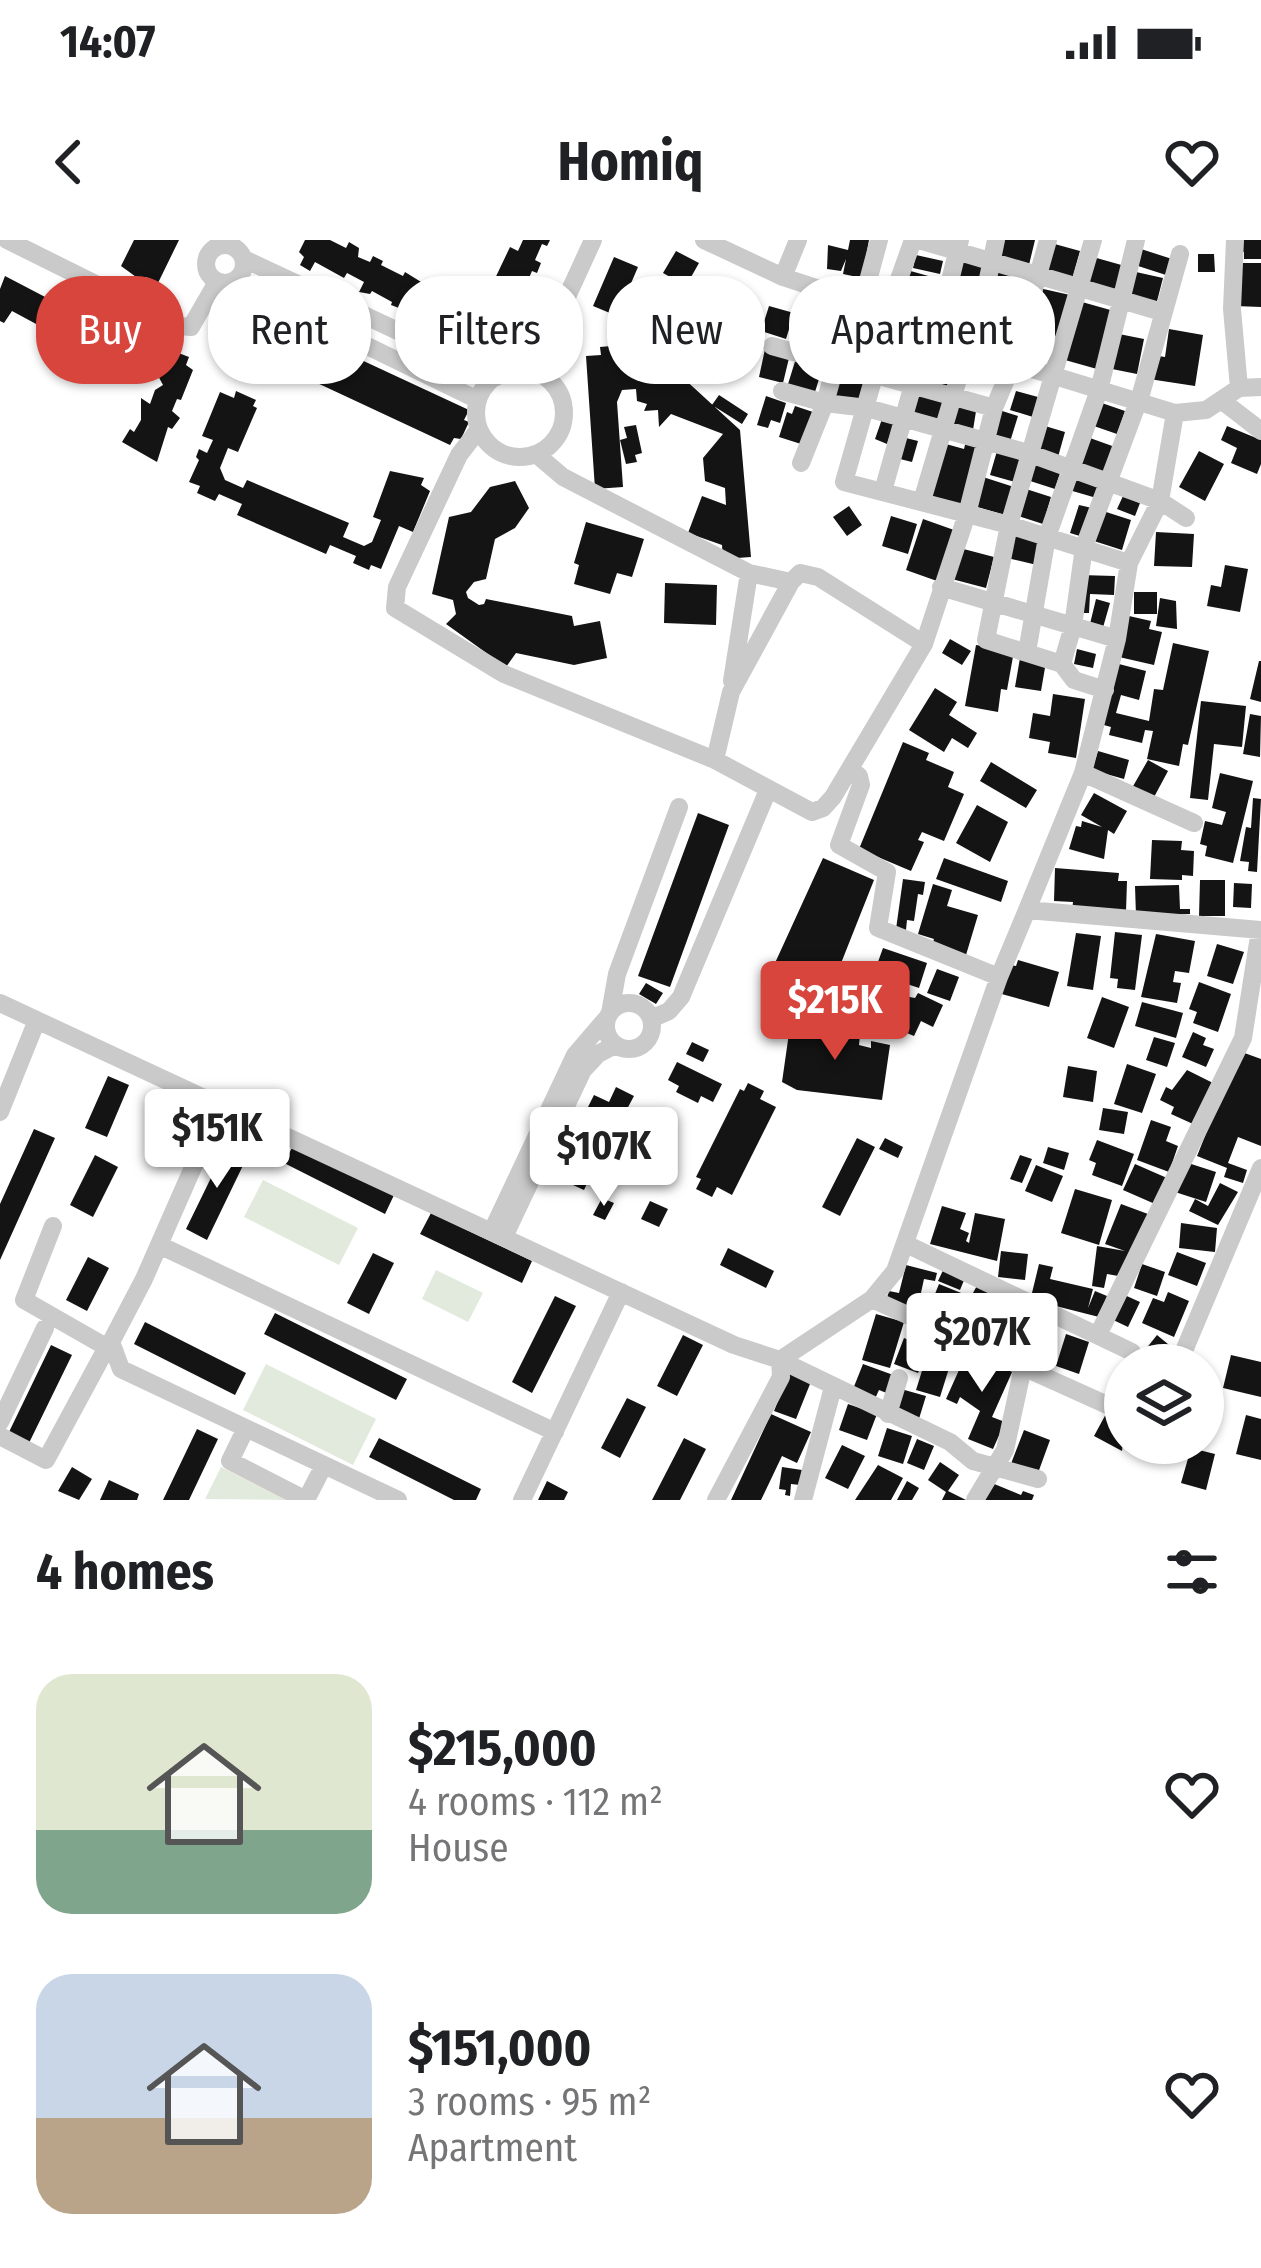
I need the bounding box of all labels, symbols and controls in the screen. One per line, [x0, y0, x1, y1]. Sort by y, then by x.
text: 14:07 [60, 15, 155, 69]
icon: back [36, 129, 102, 195]
icon: heart [1159, 129, 1225, 195]
text: Homiq [558, 130, 703, 194]
chip: Buy [36, 276, 184, 384]
chip: Rent [208, 276, 371, 384]
chip: Filters [395, 276, 583, 384]
chip: New [607, 276, 765, 384]
chip: Apartment [789, 276, 1055, 384]
pin: $215K [751, 961, 919, 1063]
text: $215K [788, 977, 882, 1023]
pin: $151K [133, 1089, 301, 1191]
text: $151K [172, 1105, 262, 1151]
pin: $107K [520, 1107, 688, 1209]
text: $107K [557, 1123, 651, 1169]
pin: $207K [898, 1293, 1066, 1395]
text: $207K [934, 1309, 1030, 1355]
map controls [1104, 1344, 1224, 1464]
button: layers [1104, 1344, 1224, 1464]
icon: filters [1159, 1539, 1225, 1605]
text: 4 homes [36, 1541, 214, 1603]
text: $215,000 [408, 1717, 597, 1779]
icon: home [132, 1722, 276, 1866]
icon: heart [1159, 1761, 1225, 1827]
text: 4 rooms · 112 m² [408, 1779, 663, 1825]
text: House [408, 1825, 508, 1871]
text: $151,000 [408, 2017, 591, 2079]
icon: home [132, 2022, 276, 2166]
icon: heart [1159, 2061, 1225, 2127]
text: 3 rooms · 95 m² [408, 2079, 651, 2125]
text: Apartment [408, 2125, 577, 2171]

